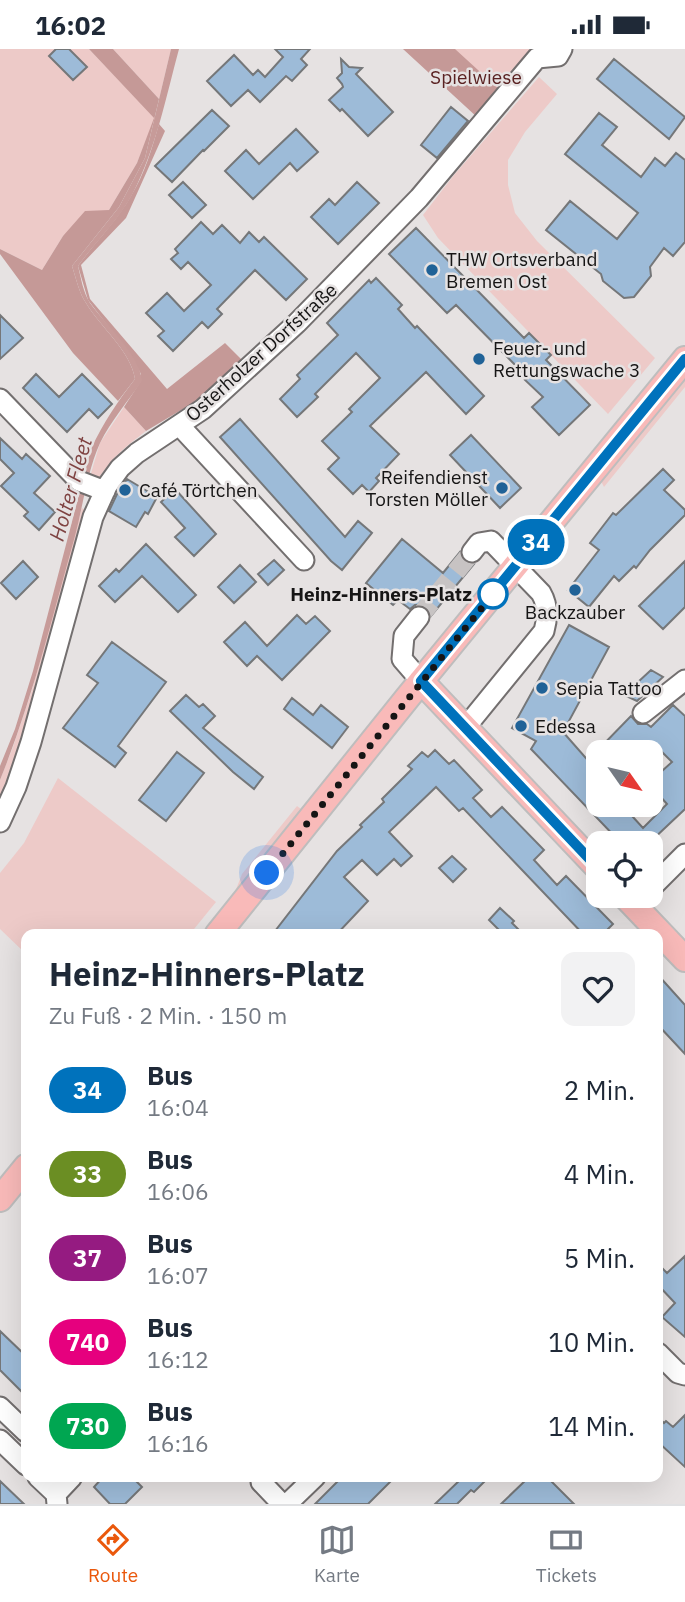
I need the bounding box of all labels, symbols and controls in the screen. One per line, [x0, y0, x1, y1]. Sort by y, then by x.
text: 16:02 [35, 8, 106, 42]
park label: Spielwiese [430, 65, 522, 89]
place label: THW Ortsverband Bremen Ost [446, 247, 597, 293]
marker: THW Ortsverband Bremen Ost [424, 262, 440, 278]
street label: Osterholzer Dorfstraße [180, 278, 342, 426]
place label: Feuer- und Rettungswache 3 [493, 336, 640, 382]
marker: Feuer- und Rettungswache 3 [471, 351, 487, 367]
water label: Holter Fleet [42, 433, 98, 544]
place label: Reifendienst Torsten Möller [366, 465, 488, 511]
place label: Café Törtchen [139, 478, 257, 502]
marker: Reifendienst Torsten Möller [494, 480, 510, 496]
marker: Café Törtchen [117, 482, 133, 498]
line badge: 34 [504, 519, 568, 565]
text: 34 [522, 526, 550, 558]
marker: Heinz-Hinners-Platz [478, 579, 508, 609]
place label: Heinz-Hinners-Platz [290, 582, 472, 606]
marker: Backzauber [567, 582, 583, 598]
place label: Backzauber [525, 600, 625, 624]
place label: Sepia Tattoo [556, 676, 662, 700]
marker: Sepia Tattoo [534, 680, 550, 696]
place label: Edessa [535, 714, 596, 738]
marker: Edessa [513, 718, 529, 734]
north arrow [586, 740, 663, 817]
map controls [586, 740, 663, 908]
button: locate [586, 831, 663, 908]
your location [249, 855, 284, 890]
text: Heinz-Hinners-Platz [49, 952, 365, 995]
button: heart [561, 952, 635, 1026]
text: Zu Fuß · 2 Min. · 150 m [49, 1000, 287, 1030]
text: Bus [147, 1058, 193, 1092]
text: 2 Min. [564, 1073, 635, 1107]
text: 34 [73, 1074, 102, 1106]
text: 16:04 [147, 1092, 209, 1122]
text: Bus [147, 1142, 193, 1176]
text: 4 Min. [564, 1157, 635, 1191]
text: 33 [73, 1158, 102, 1190]
text: 16:06 [147, 1176, 209, 1206]
text: Bus [147, 1226, 193, 1260]
text: 5 Min. [564, 1241, 635, 1275]
text: 37 [73, 1242, 102, 1274]
text: 16:07 [147, 1260, 209, 1290]
text: Bus [147, 1310, 193, 1344]
text: 10 Min. [548, 1325, 635, 1359]
text: 740 [66, 1326, 109, 1358]
text: 16:12 [147, 1344, 209, 1374]
text: Bus [147, 1394, 193, 1428]
text: 14 Min. [548, 1409, 635, 1443]
text: 730 [66, 1410, 109, 1442]
text: 16:16 [147, 1428, 209, 1458]
tab: Route [88, 1521, 138, 1587]
tab: Karte [314, 1521, 360, 1587]
tab: Tickets [536, 1521, 597, 1587]

